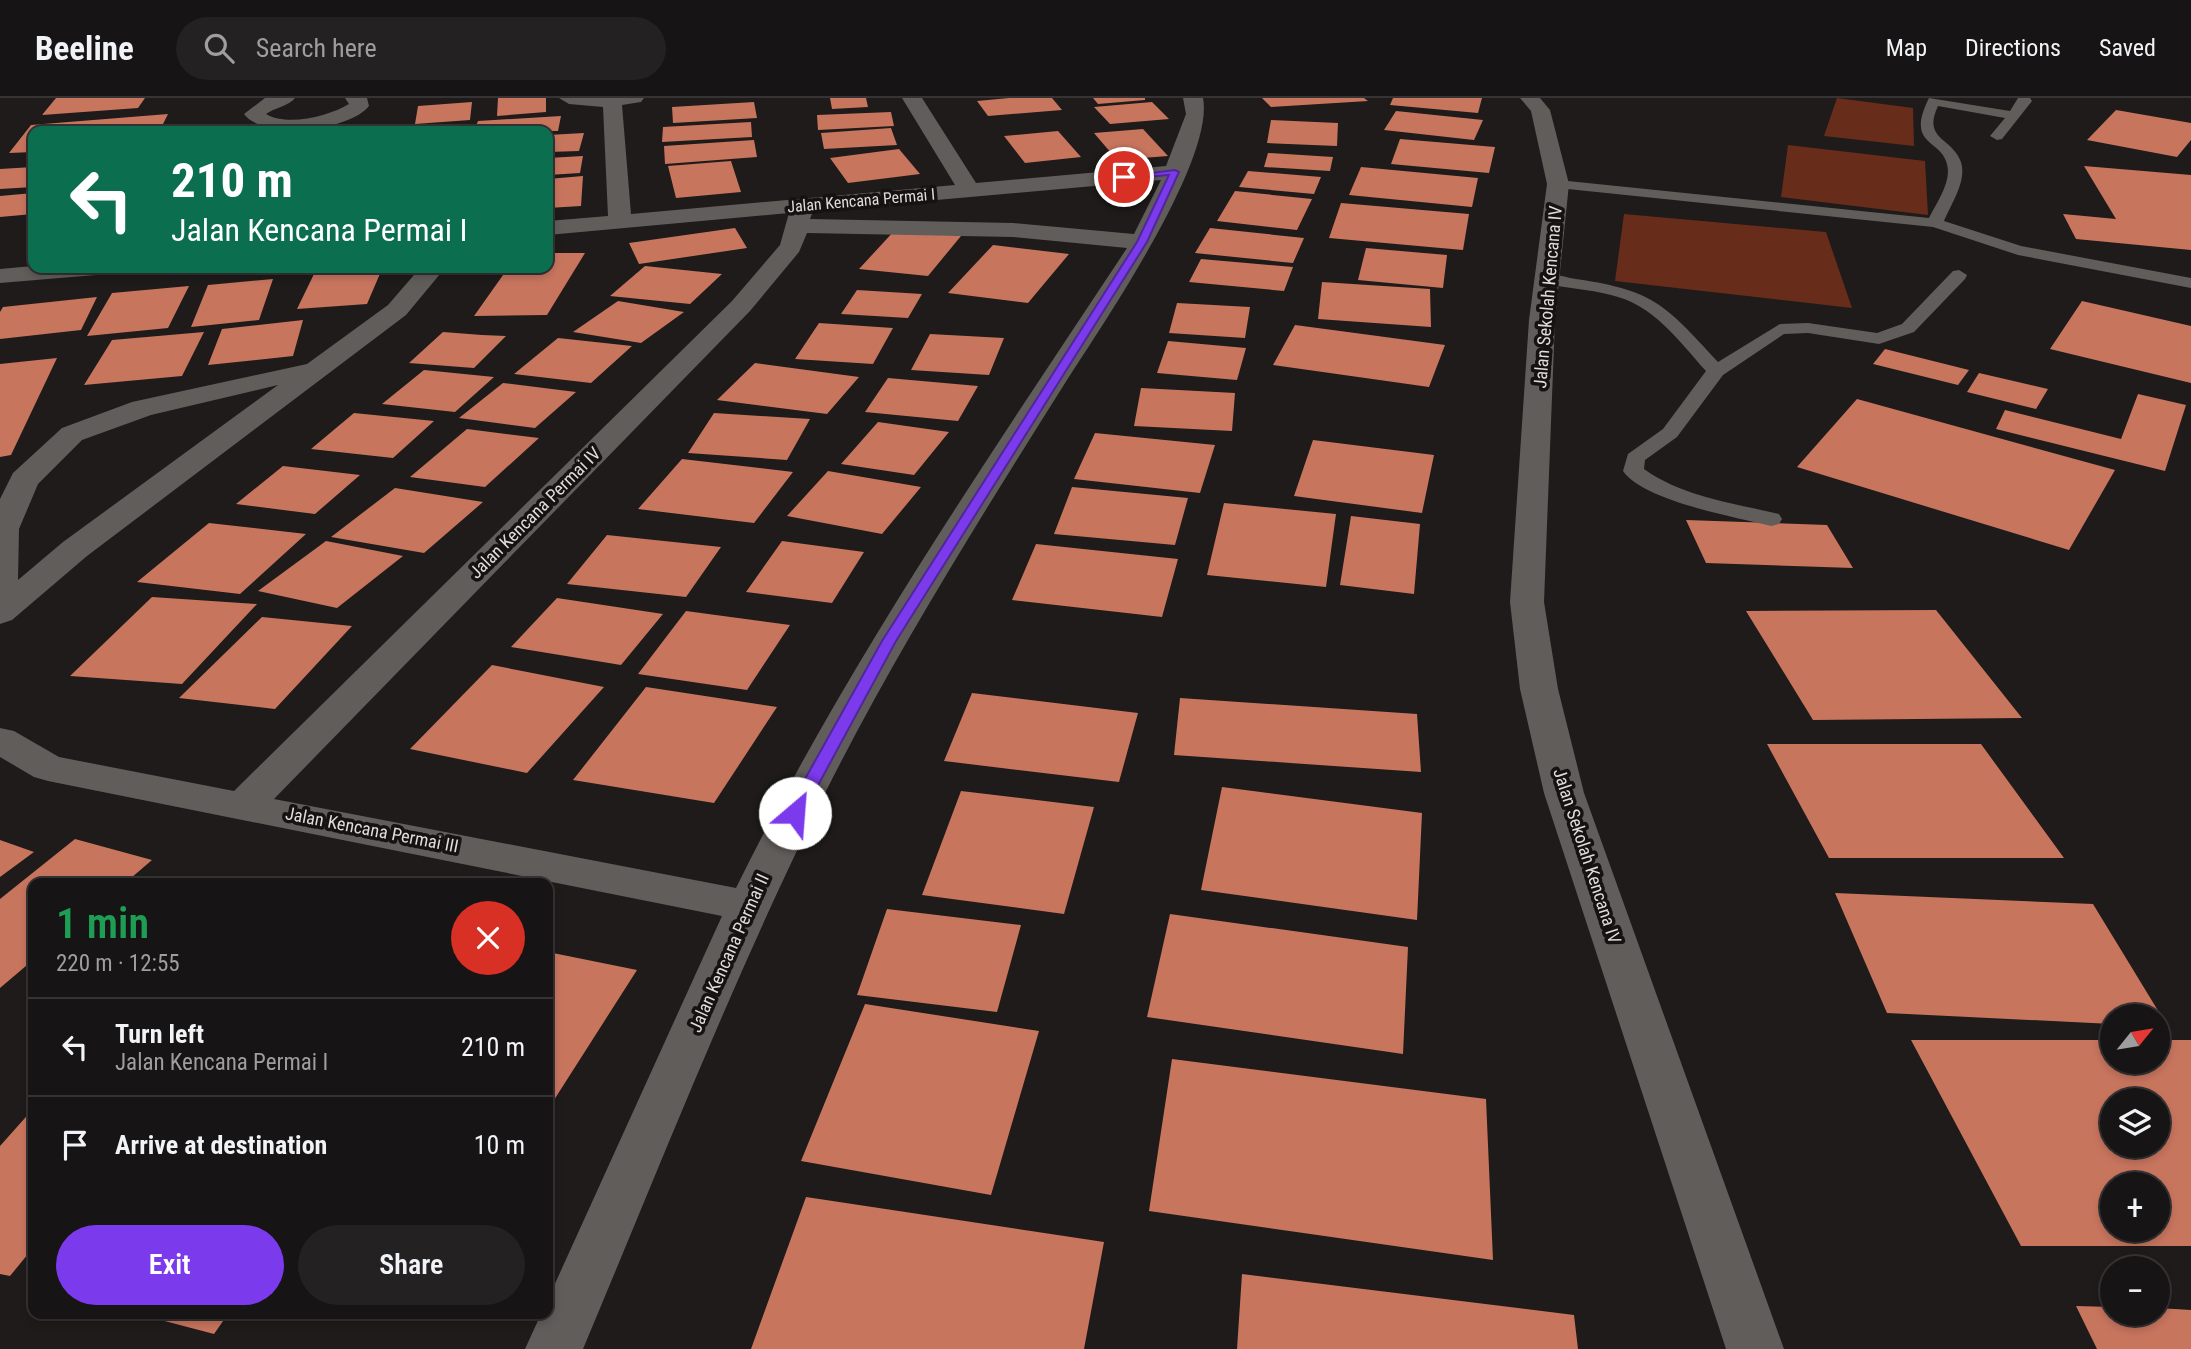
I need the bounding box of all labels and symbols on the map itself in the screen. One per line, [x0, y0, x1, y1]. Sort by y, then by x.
pin [1094, 147, 1154, 207]
street label: Jalan Kencana Permai I [786, 185, 936, 216]
street label: Jalan Sekolah Kencana IV [1529, 205, 1566, 389]
street label: Jalan Kencana Permai IV [465, 443, 605, 583]
street label: Jalan Sekolah Kencana IV [1549, 765, 1626, 946]
position arrow [758, 776, 832, 850]
street label: Jalan Kencana Permai III [284, 802, 460, 857]
street label: Jalan Kencana Permai II [684, 870, 773, 1035]
north arrow [2100, 1004, 2170, 1074]

